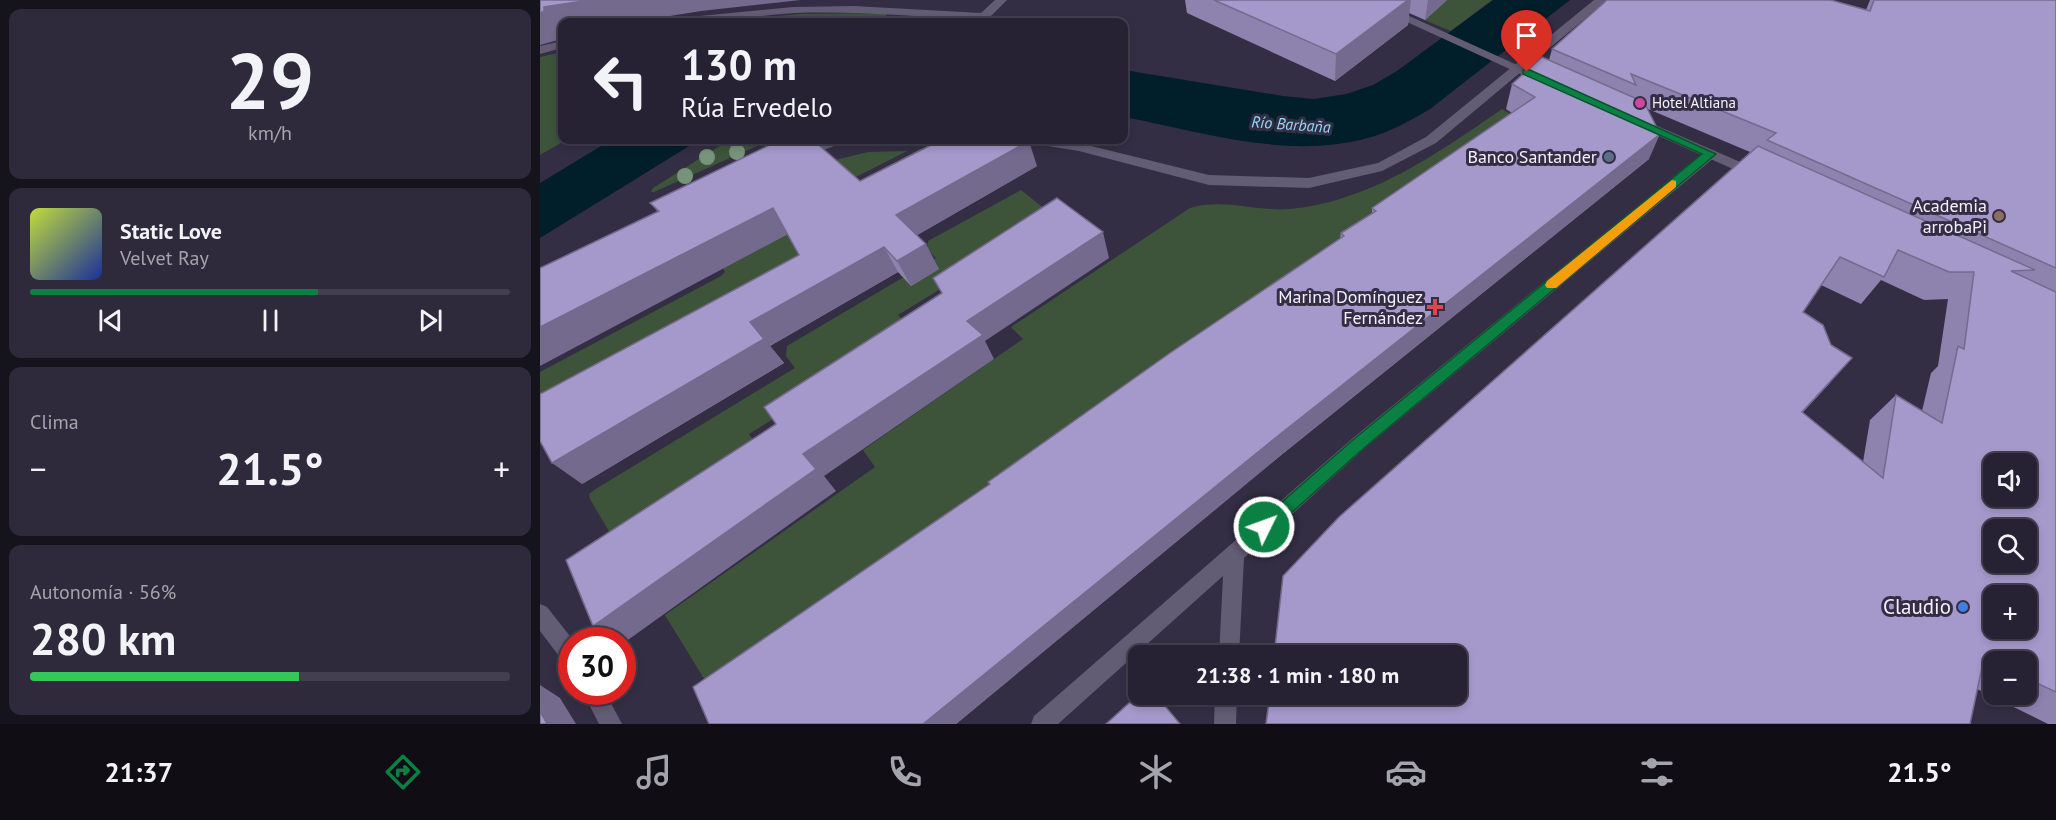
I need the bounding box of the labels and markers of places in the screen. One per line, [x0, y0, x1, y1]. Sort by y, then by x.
pin [1501, 10, 1552, 72]
place label: Hotel Altiana [1652, 93, 1736, 112]
marker: Hotel Altiana [1633, 96, 1647, 110]
place label: Banco Santander [1467, 145, 1597, 168]
marker: Banco Santander [1602, 150, 1616, 164]
place label: Academia arrobaPi [1912, 194, 1987, 238]
marker: Academia arrobaPi [1992, 209, 2006, 223]
place label: Marina Domínguez Fernández [1278, 285, 1423, 329]
marker: Marina Domínguez Fernández [1428, 300, 1442, 314]
place label: Claudio [1883, 593, 1951, 620]
marker: Claudio [1956, 600, 1970, 614]

